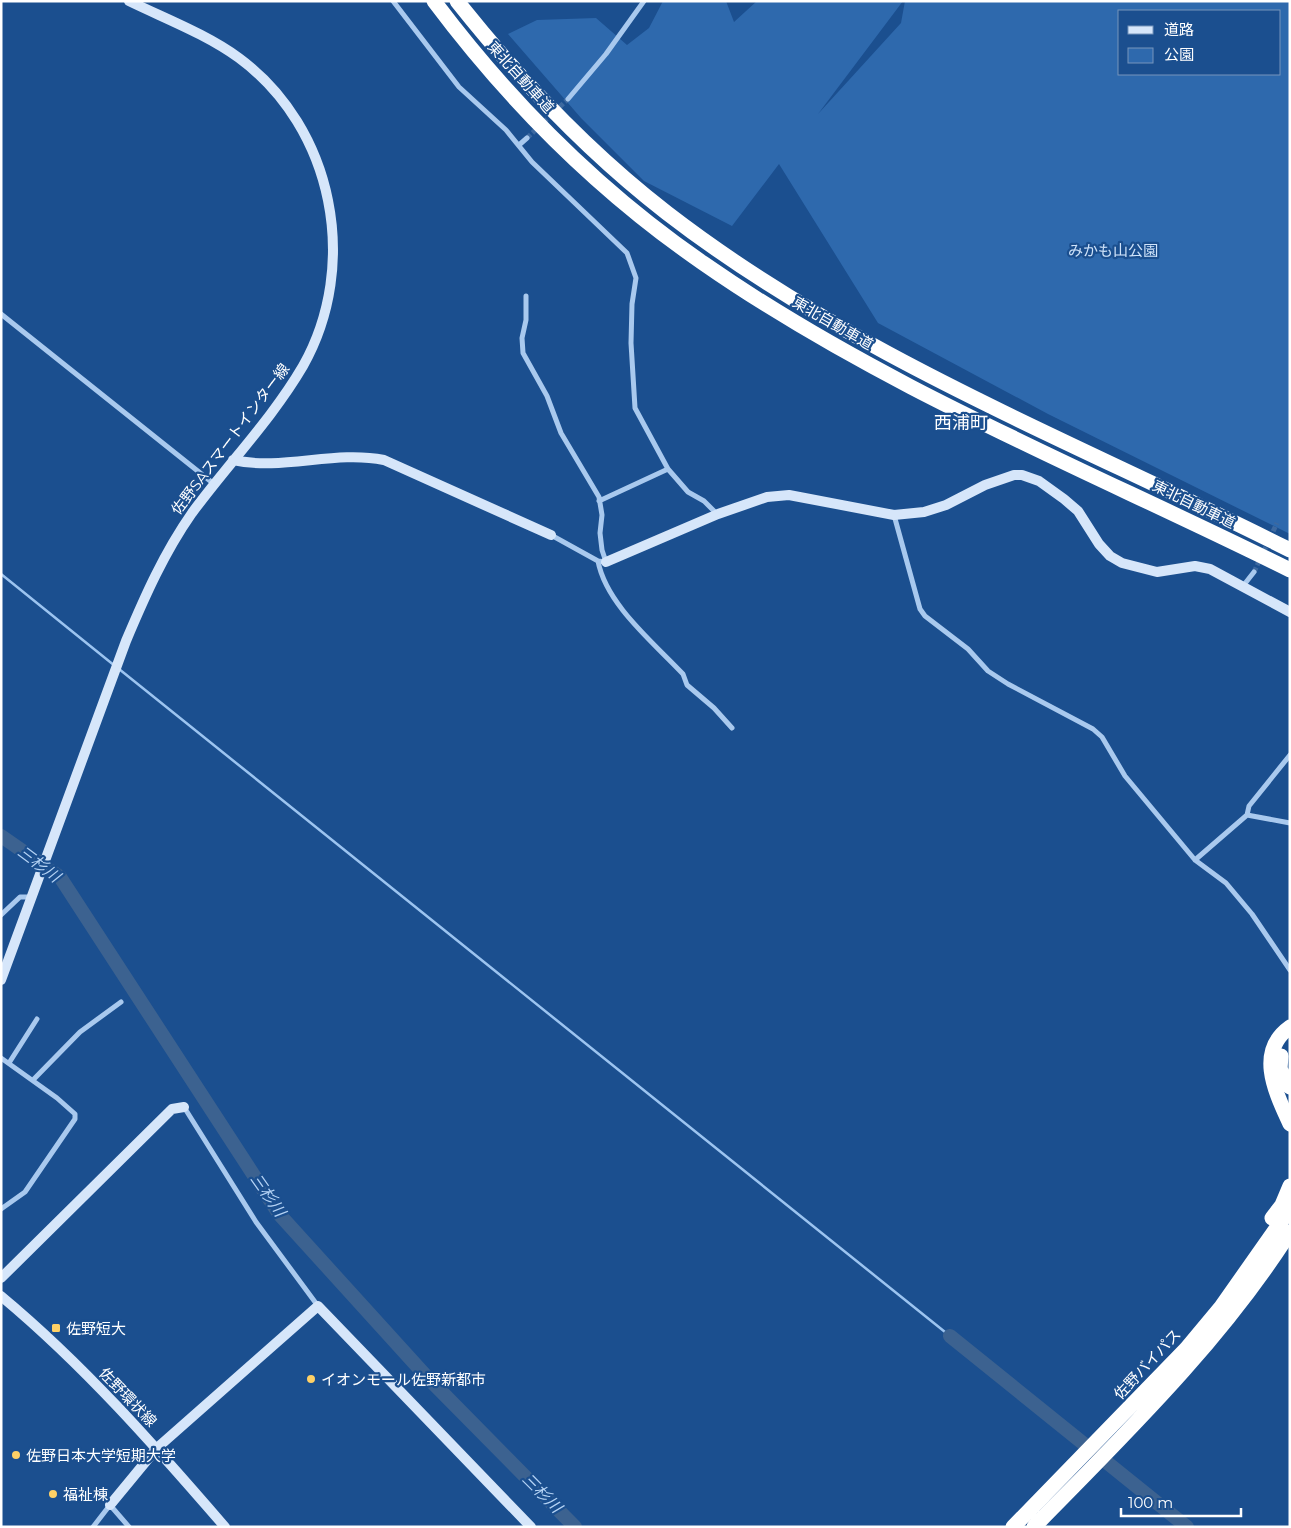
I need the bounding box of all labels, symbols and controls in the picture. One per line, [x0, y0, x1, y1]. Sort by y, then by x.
legend [1118, 10, 1281, 75]
text: 道路 [1164, 20, 1194, 39]
street label: 東北自動車道 [484, 37, 558, 117]
text: 公園 [1164, 45, 1194, 64]
park label: みかも山公園 [1068, 241, 1158, 260]
street label: 東北自動車道 [789, 292, 877, 354]
street label: 佐野SAスマートインター線 [167, 360, 293, 518]
district label: 西浦町 [934, 412, 988, 434]
street label: 東北自動車道 [1149, 476, 1239, 532]
water label: 三杉川 [14, 842, 65, 887]
water label: 三杉川 [246, 1170, 291, 1222]
place label: 佐野短大 [66, 1319, 126, 1338]
marker: 佐野短大 [50, 1322, 62, 1334]
street label: 佐野バイパス [1109, 1325, 1185, 1403]
street label: 佐野環状線 [95, 1363, 161, 1431]
place label: イオンモール佐野新都市 [321, 1370, 486, 1389]
marker: イオンモール佐野新都市 [305, 1373, 317, 1385]
place label: 佐野日本大学短期大学 [26, 1446, 176, 1465]
marker: 佐野日本大学短期大学 [10, 1449, 22, 1461]
water label: 三杉川 [518, 1469, 567, 1518]
place label: 福祉棟 [63, 1485, 108, 1504]
scale bar [1121, 1486, 1241, 1518]
marker: 福祉棟 [47, 1488, 59, 1500]
text: 100 m [1128, 1493, 1173, 1512]

